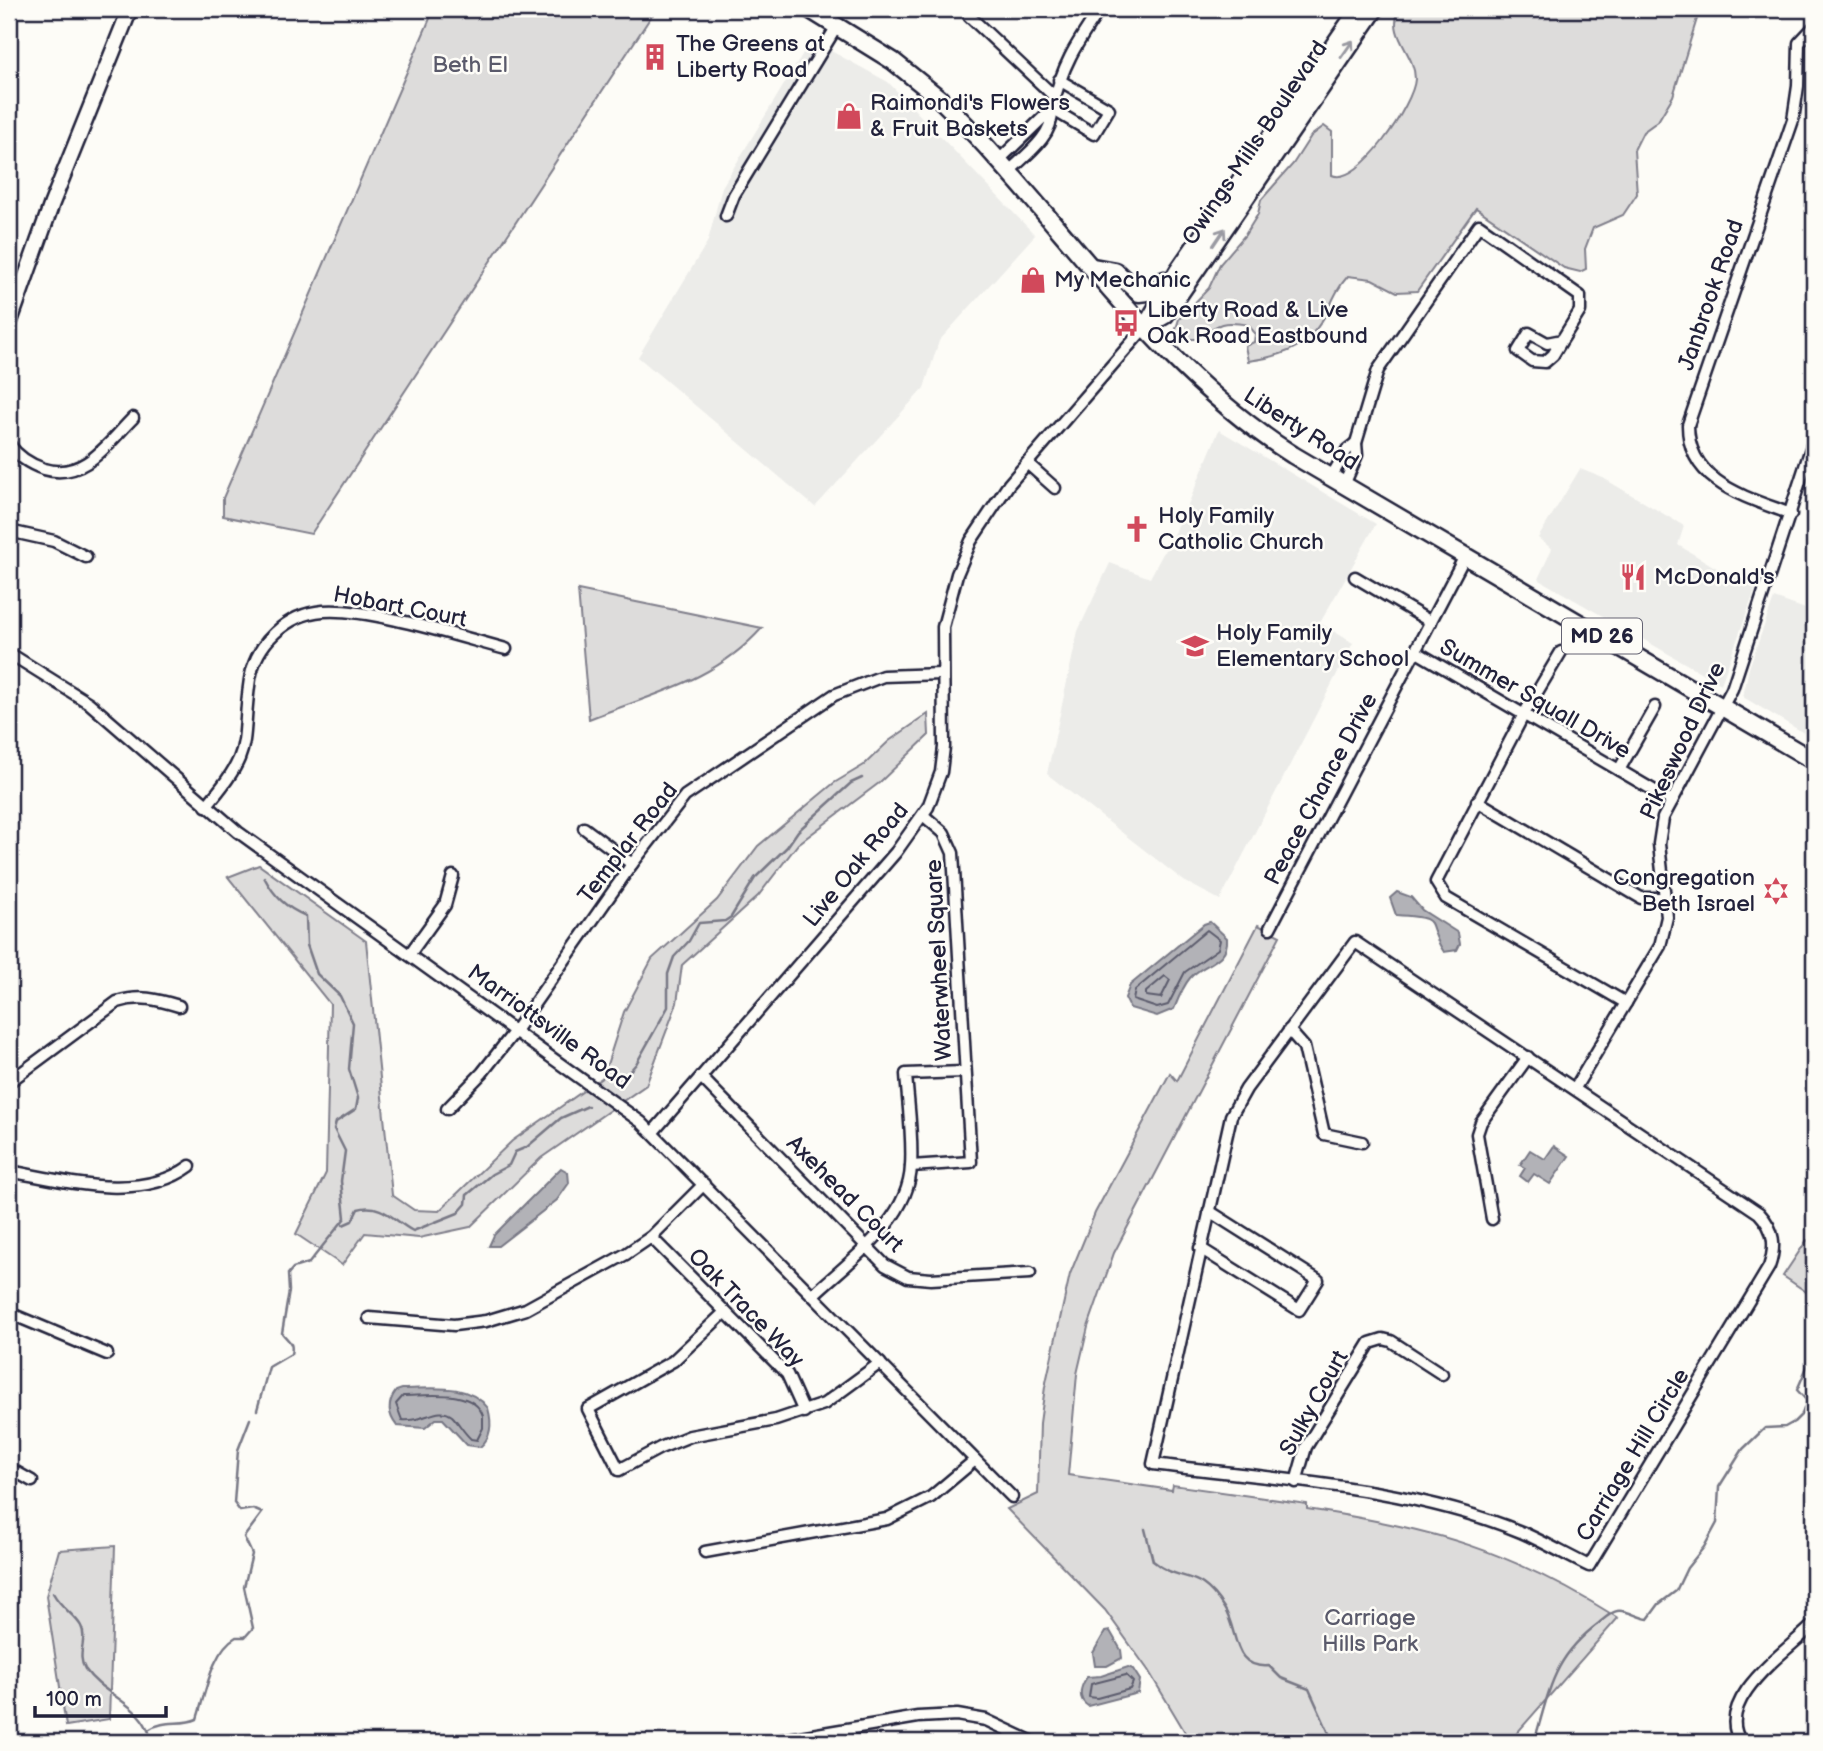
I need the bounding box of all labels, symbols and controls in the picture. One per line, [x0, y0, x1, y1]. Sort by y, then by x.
place label: The Greens at Liberty Road [676, 30, 825, 84]
street label: Owings Mills Boulevard [1176, 36, 1334, 250]
one-way arrow [1340, 40, 1354, 59]
building icon: The Greens at Liberty Road [640, 42, 670, 72]
park label: Beth El [432, 51, 508, 79]
place label: Raimondi's Flowers & Fruit Baskets [870, 89, 1070, 143]
shop icon: Raimondi's Flowers & Fruit Baskets [834, 101, 864, 131]
street label: Janbrook Road [1672, 216, 1750, 374]
one-way arrow [1212, 227, 1226, 247]
shop icon: My Mechanic [1018, 265, 1048, 295]
place label: My Mechanic [1054, 266, 1191, 294]
place label: Liberty Road & Live Oak Road Eastbound [1147, 296, 1368, 350]
bus stop icon: Liberty Road & Live Oak Road Eastbound [1111, 308, 1141, 338]
street label: Liberty Road [1238, 381, 1364, 477]
place label: Holy Family Catholic Church [1158, 502, 1324, 556]
church icon: Holy Family Catholic Church [1122, 514, 1152, 544]
restaurant icon: McDonald's [1618, 562, 1648, 592]
place label: McDonald's [1654, 563, 1775, 591]
street label: Hobart Court [331, 580, 469, 634]
road number: MD 26 [1562, 618, 1642, 654]
place label: Holy Family Elementary School [1216, 619, 1409, 673]
school or university icon: Holy Family Elementary School [1180, 631, 1210, 661]
street label: Summer Squall Drive [1434, 633, 1636, 765]
street label: Pikeswood Drive [1634, 658, 1732, 824]
street label: Peace Chance Drive [1259, 688, 1383, 890]
street label: Templar Road [572, 777, 684, 909]
street label: Live Oak Road [797, 797, 915, 933]
street label: Waterwheel Square [920, 858, 958, 1062]
place label: Congregation Beth Israel [1613, 864, 1755, 918]
synagogue icon: Congregation Beth Israel [1761, 876, 1791, 906]
street label: Marriottsville Road [462, 958, 636, 1096]
street label: Axehead Court [781, 1130, 909, 1258]
street label: Oak Trace Way [682, 1243, 810, 1374]
street label: Sulky Court [1274, 1345, 1354, 1461]
street label: Carriage Hill Circle [1570, 1364, 1696, 1546]
park label: Carriage Hills Park [1322, 1604, 1419, 1658]
scale bar [35, 1674, 166, 1718]
text: 100 m [46, 1687, 102, 1712]

